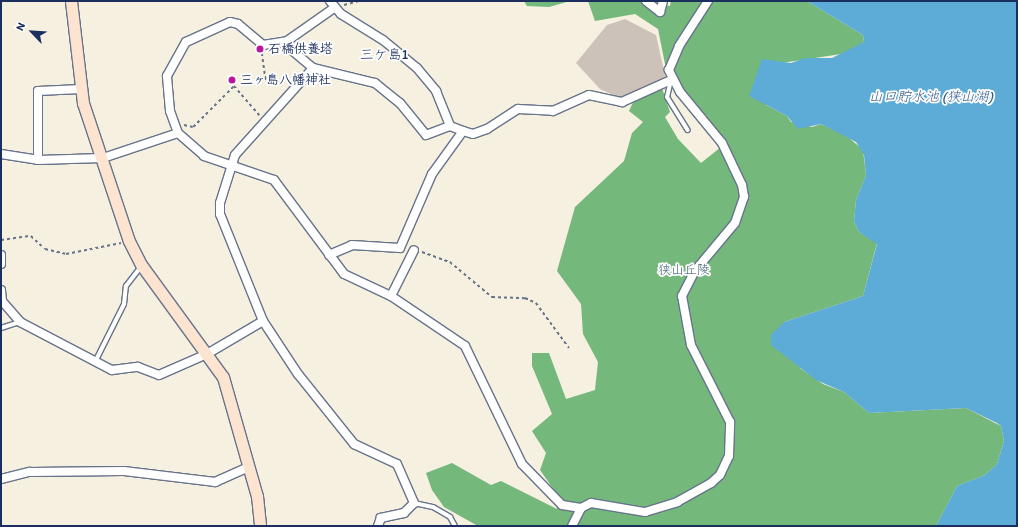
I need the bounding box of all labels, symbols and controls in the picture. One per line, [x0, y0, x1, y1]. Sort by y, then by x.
north arrow [12, 12, 52, 52]
text: N [13, 21, 28, 33]
place label: 石橋供養塔 [268, 41, 333, 57]
marker: 石橋供養塔 [255, 44, 265, 54]
district label: 三ケ島1 [360, 47, 408, 63]
place label: 三ヶ島八幡神社 [240, 72, 331, 88]
marker: 三ヶ島八幡神社 [227, 75, 237, 85]
water label: 山口貯水池 (狭山湖) [869, 89, 993, 105]
park label: 狭山丘陵 [658, 262, 710, 278]

